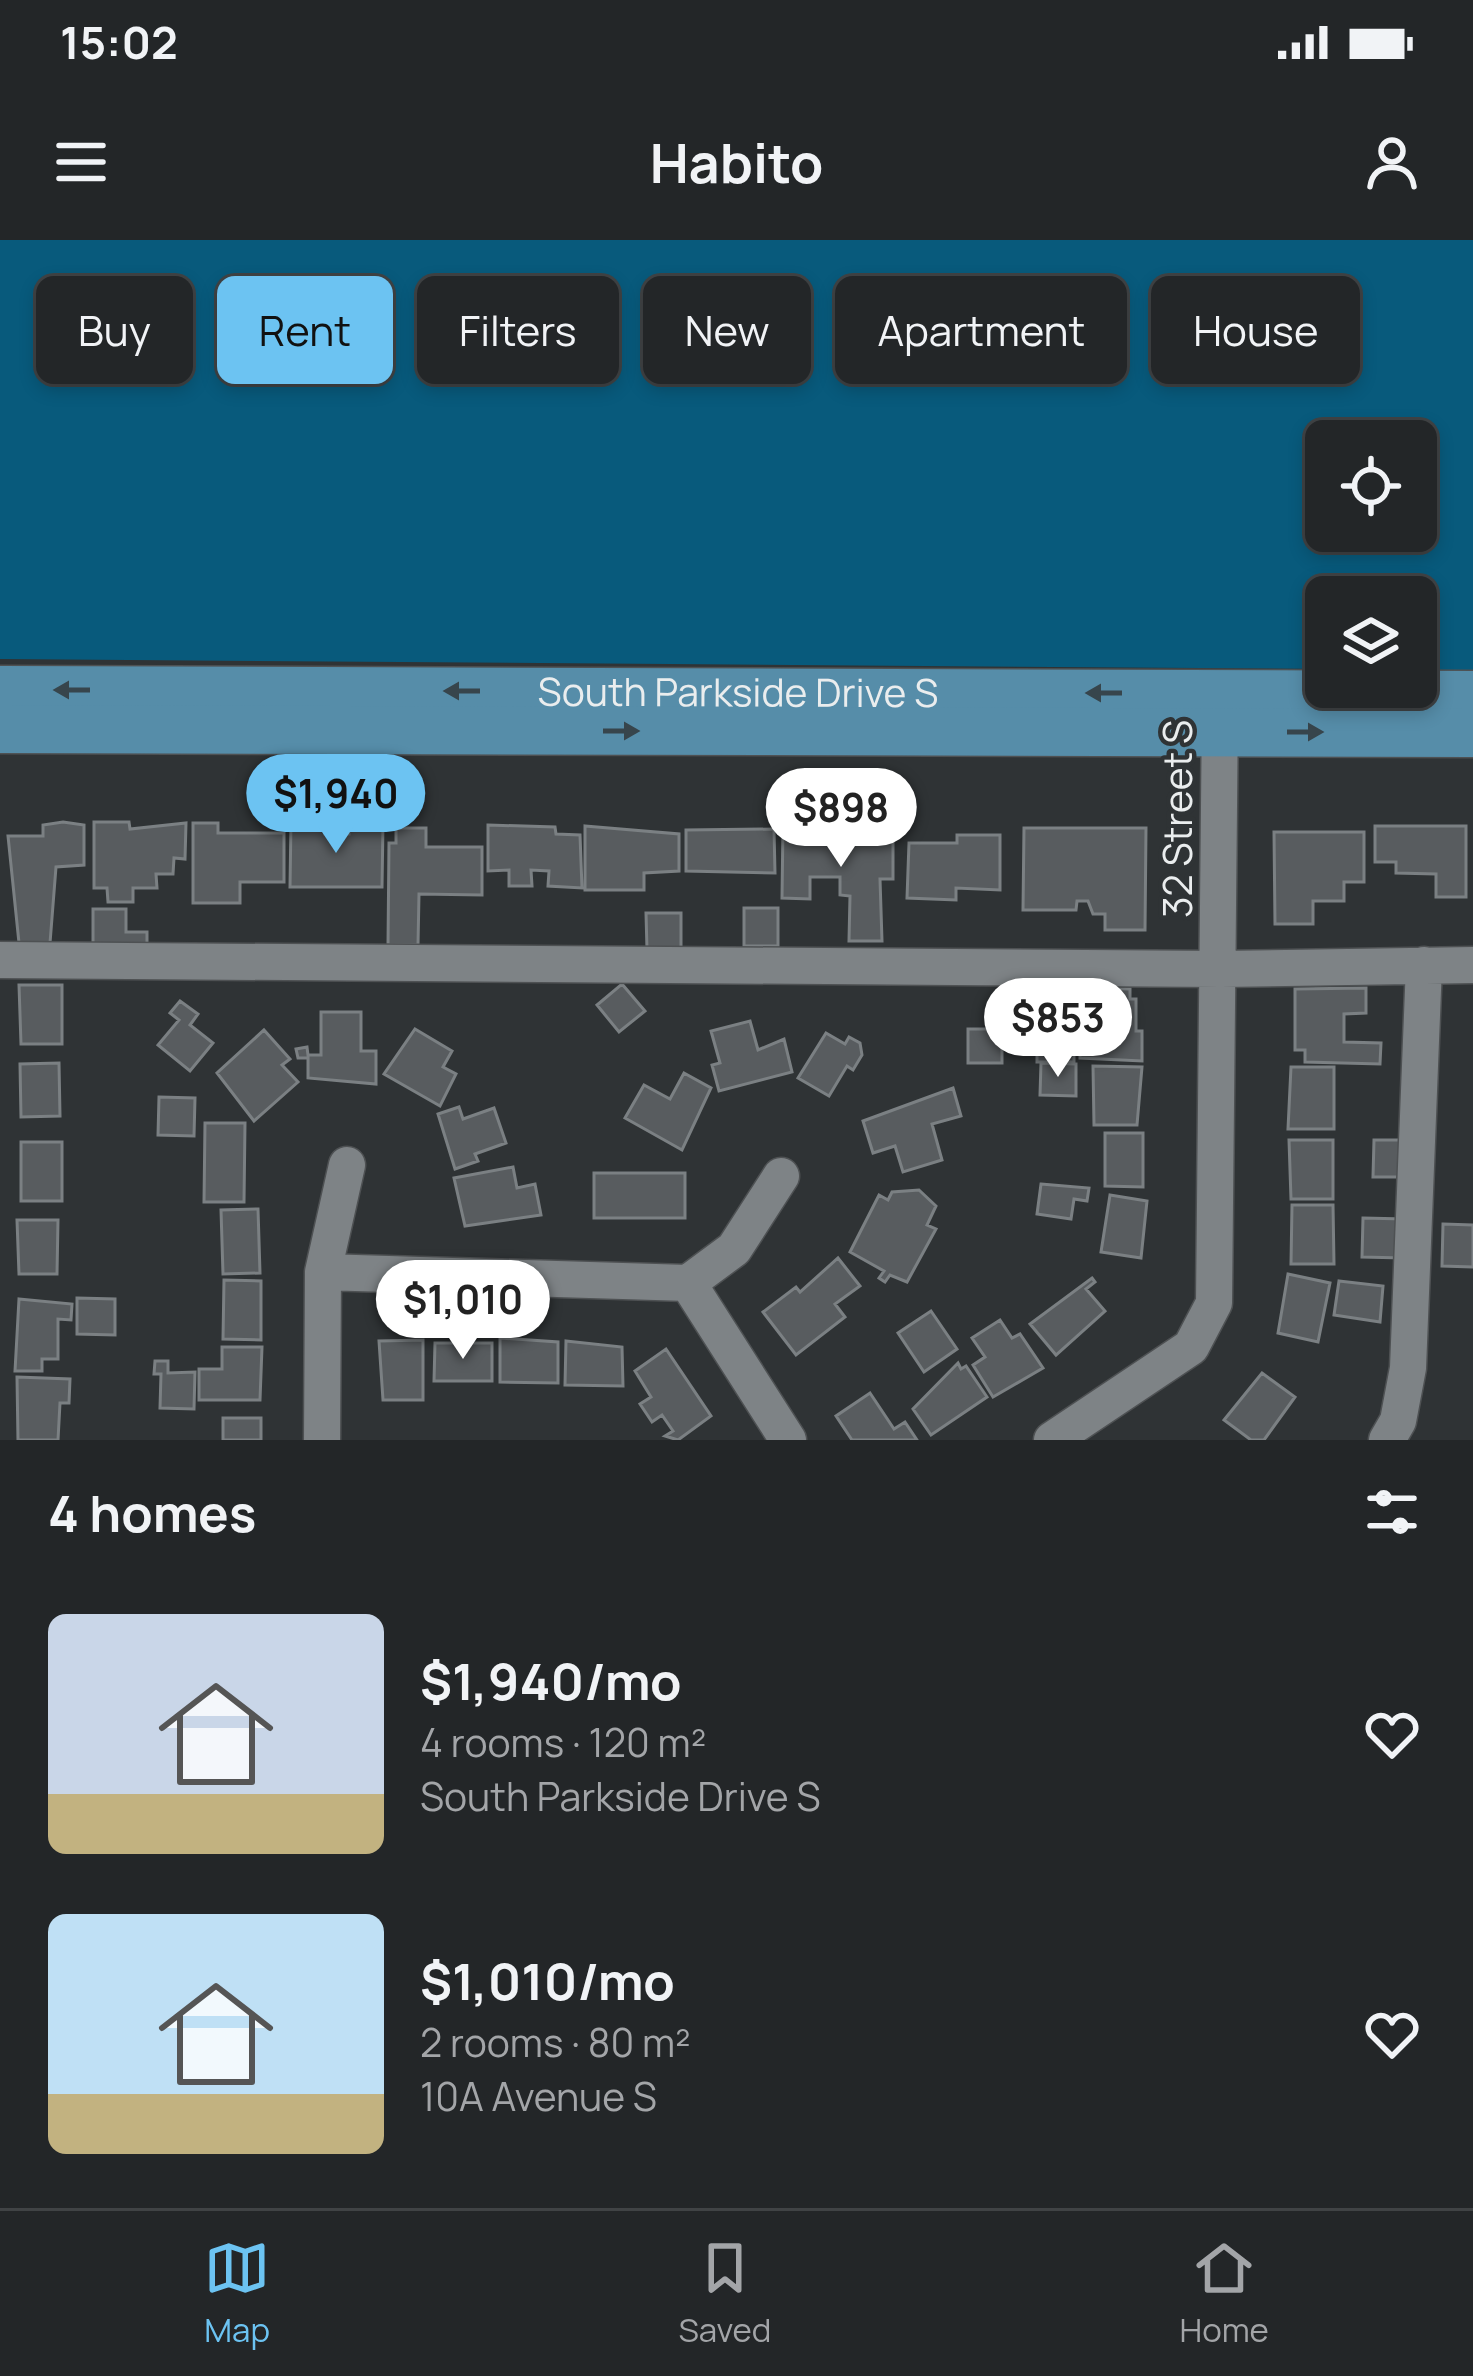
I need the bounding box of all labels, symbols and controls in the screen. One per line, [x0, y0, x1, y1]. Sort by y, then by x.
text: 15:02 [60, 11, 178, 73]
text: Habito [650, 125, 823, 199]
icon: menu [48, 129, 114, 195]
icon: person [1359, 129, 1425, 195]
chip: Buy [36, 276, 193, 384]
chip: Rent [217, 276, 393, 384]
chip: Filters [417, 276, 619, 384]
chip: New [643, 276, 811, 384]
chip: Apartment [835, 276, 1127, 384]
chip: House [1151, 276, 1360, 384]
map controls [1305, 420, 1437, 708]
button: locate [1305, 420, 1437, 552]
button: layers [1305, 576, 1437, 708]
street label: South Parkside Drive S [538, 664, 938, 719]
one-way arrow [52, 680, 90, 700]
one-way arrow [442, 681, 480, 701]
one-way arrow [1084, 683, 1122, 703]
street label: 32 Street S [1150, 720, 1204, 918]
one-way arrow [603, 721, 641, 741]
one-way arrow [1287, 722, 1325, 742]
pin: $1,940 [238, 754, 434, 856]
text: $1,940 [273, 766, 399, 820]
pin: $898 [770, 768, 912, 870]
text: $898 [793, 780, 889, 834]
pin: $853 [987, 978, 1129, 1080]
text: $853 [1011, 990, 1105, 1044]
pin: $1,010 [365, 1260, 561, 1362]
text: $1,010 [403, 1272, 523, 1326]
text: 4 homes [48, 1478, 256, 1547]
icon: filters [1359, 1479, 1425, 1545]
text: $1,940/mo [420, 1646, 682, 1715]
icon: home [144, 1662, 288, 1806]
icon: heart [1359, 1701, 1425, 1767]
text: 4 rooms · 120 m² [420, 1715, 706, 1769]
text: South Parkside Drive S [420, 1769, 821, 1823]
text: $1,010/mo [420, 1946, 675, 2015]
icon: home [144, 1962, 288, 2106]
icon: heart [1359, 2001, 1425, 2067]
text: 2 rooms · 80 m² [420, 2015, 691, 2069]
text: 10A Avenue S [420, 2069, 657, 2123]
tab: Map [204, 2235, 270, 2352]
tab: Saved [678, 2235, 771, 2352]
tab: Home [1180, 2235, 1269, 2352]

